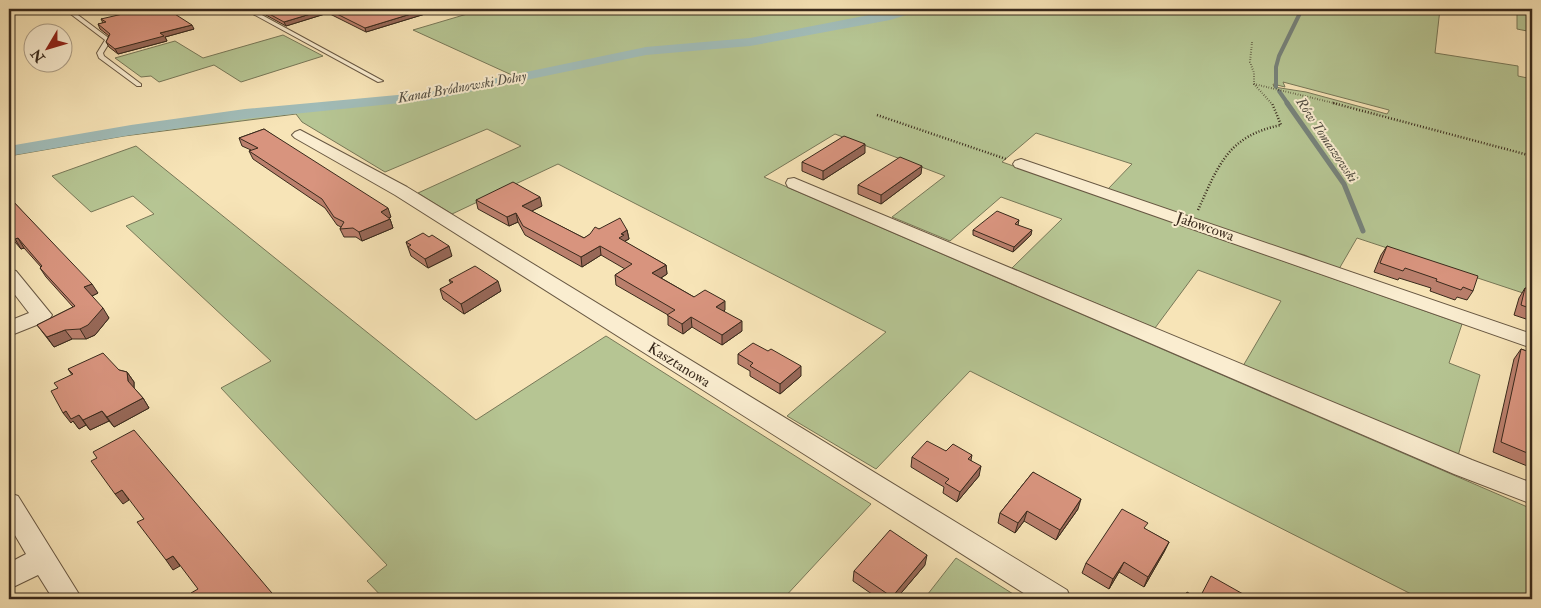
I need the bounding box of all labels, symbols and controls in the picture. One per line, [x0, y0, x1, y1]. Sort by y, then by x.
north arrow [22, 22, 72, 72]
text: N [27, 45, 49, 67]
water label: Kanał Bródnowski Dolny [395, 67, 528, 107]
water label: Rów Tomaszowski [1292, 93, 1362, 186]
street label: Jałowcowa [1172, 208, 1237, 247]
street label: Kasztanowa [644, 338, 715, 392]

